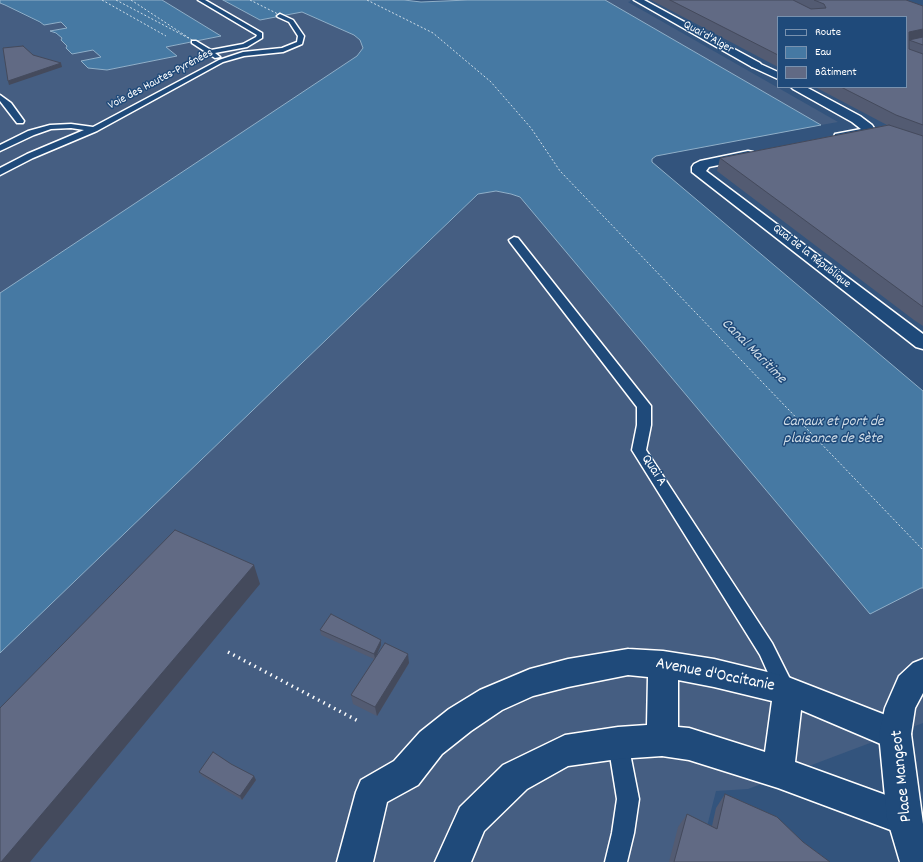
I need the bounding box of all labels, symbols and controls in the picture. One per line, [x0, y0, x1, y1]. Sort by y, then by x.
legend [777, 16, 907, 88]
street label: Quai d'Alger [680, 18, 736, 58]
text: Route [815, 24, 841, 41]
text: Eau [815, 44, 831, 61]
street label: Voie des Hautes-Pyrénées [106, 46, 216, 114]
text: Bâtiment [815, 64, 857, 81]
street label: Quai de la République [769, 222, 853, 292]
water label: Canal Maritime [717, 316, 789, 388]
water label: Canaux et port de plaisance de Sète [782, 414, 884, 449]
street label: Quai A [637, 452, 669, 490]
street label: Avenue d'Occitanie [654, 654, 776, 698]
street label: Place Mangeot [888, 729, 918, 823]

